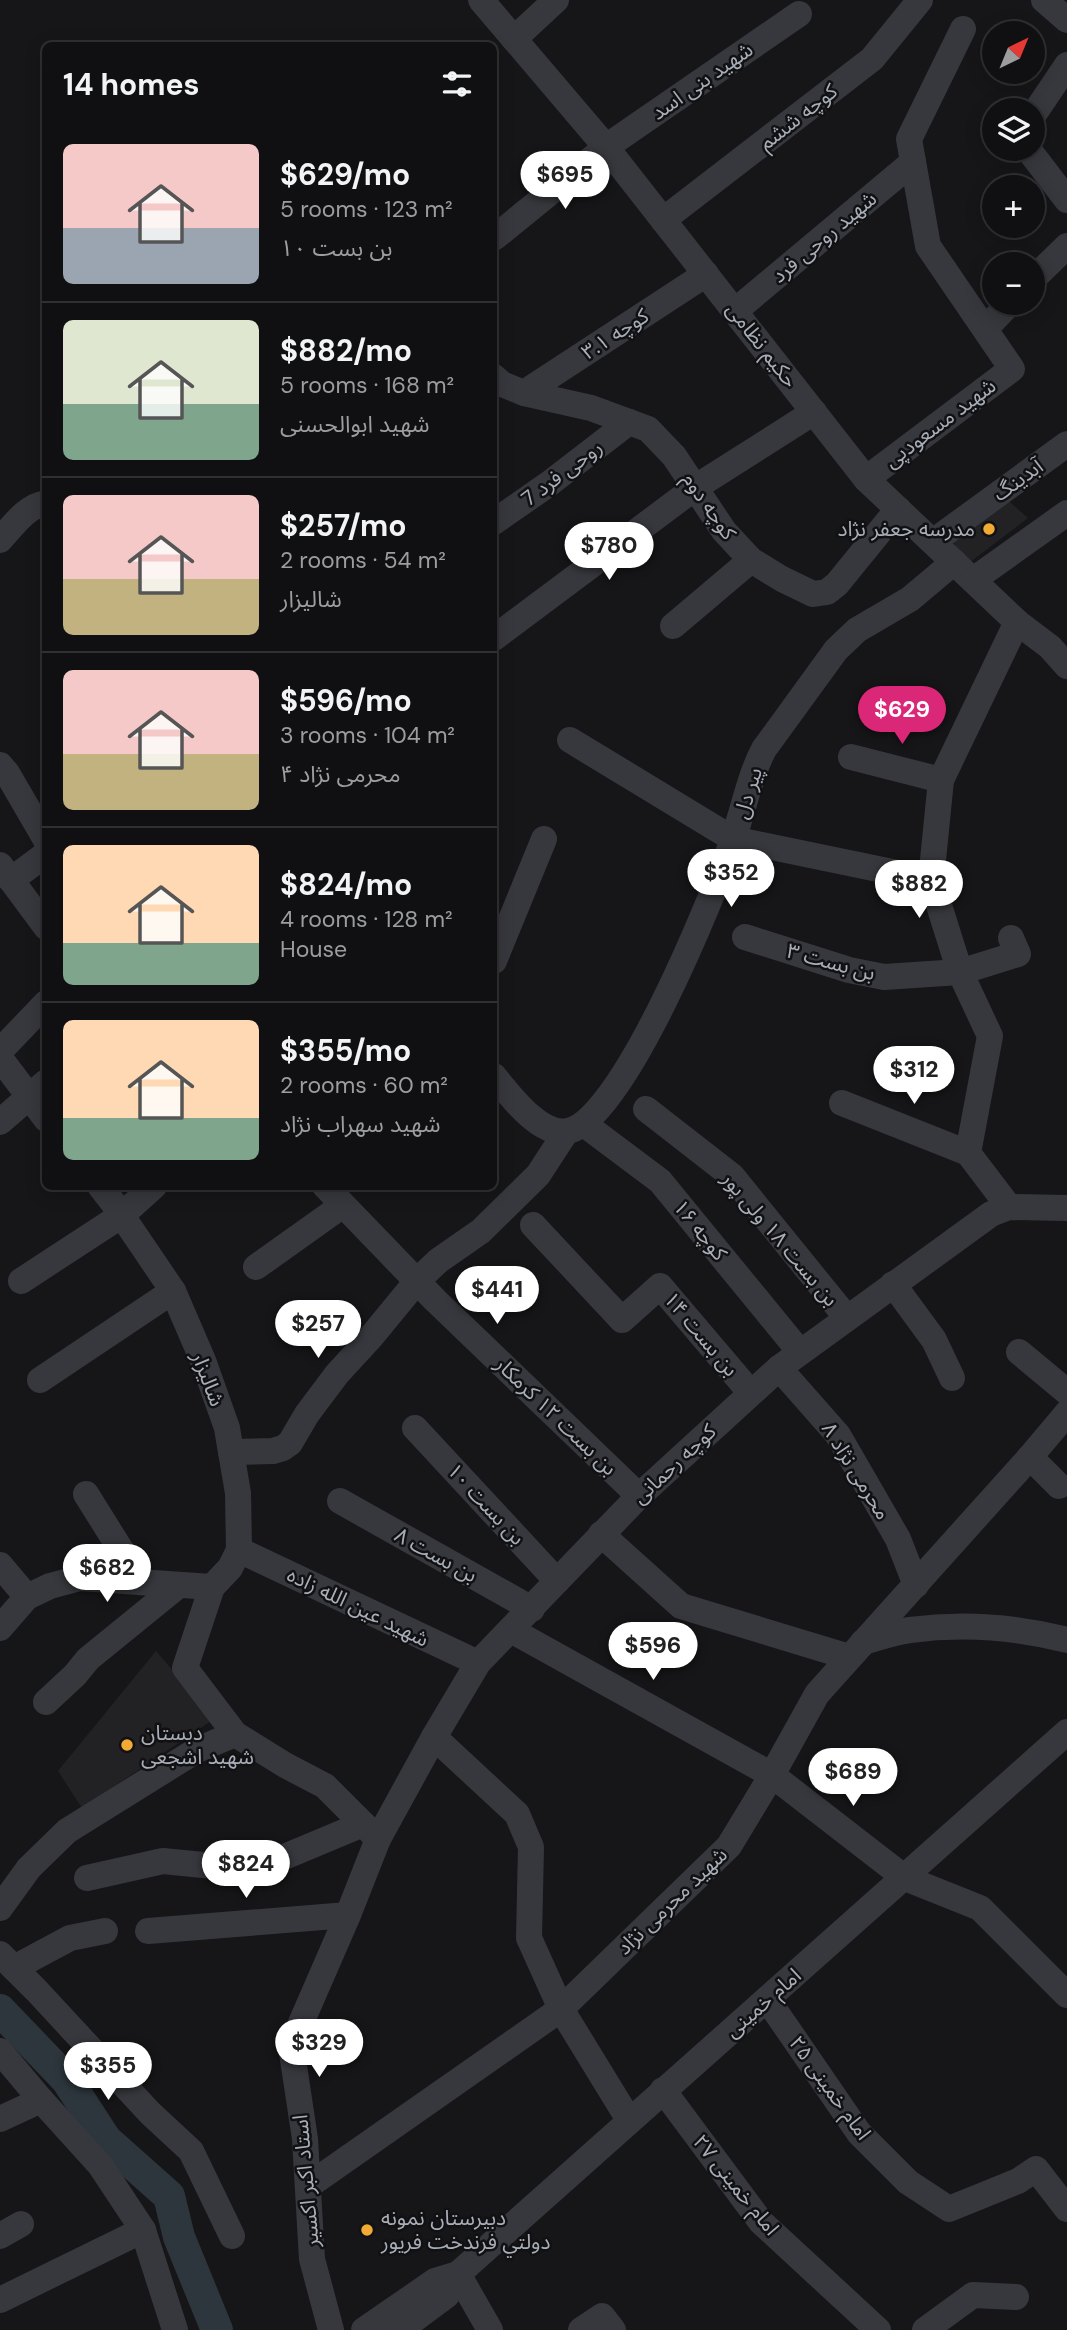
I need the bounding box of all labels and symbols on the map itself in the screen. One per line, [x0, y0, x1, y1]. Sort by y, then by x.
north arrow [982, 21, 1045, 84]
street label: شهید بنی اسد [646, 36, 758, 126]
street label: کوچه ششم [753, 77, 844, 157]
pin: $695 [524, 152, 606, 211]
street label: شهید روحی فرد [765, 185, 883, 289]
street label: حکیم نظامی [719, 296, 804, 394]
street label: کوچه ۳.۱ [576, 302, 654, 366]
street label: شهید مسعودپی [878, 372, 1002, 474]
street label: روحی فرد 7 [516, 433, 608, 513]
street label: آبدینگ [987, 452, 1049, 508]
street label: کوچه دوم [674, 467, 743, 547]
place label: مدرسه جعفر نژاد [837, 515, 975, 543]
marker: مدرسه جعفر نژاد [981, 521, 997, 537]
pin: $780 [568, 522, 650, 582]
pin: $629 [861, 686, 943, 746]
street label: پیر دل [727, 764, 769, 822]
pin: $352 [690, 850, 772, 909]
pin: $882 [878, 860, 960, 920]
street label: بن بست ۳ [784, 937, 878, 987]
pin: $312 [873, 1046, 955, 1106]
street label: بن بست ۱۸ ولی پور [715, 1165, 845, 1312]
street label: کوچه ۱۶ [667, 1194, 733, 1267]
pin: $441 [456, 1266, 538, 1326]
street label: بن بست ۱۴ [657, 1286, 745, 1382]
pin: $257 [277, 1300, 359, 1360]
street label: شالیزار [184, 1347, 231, 1410]
street label: بن بست ۱۲ کرمکار [488, 1350, 623, 1482]
street label: محرمی نژاد ۸ [815, 1417, 897, 1525]
street label: کوچه رحمانی [626, 1418, 722, 1510]
street label: بن بست ۱۰ [441, 1457, 531, 1551]
street label: بن بست ۸ [390, 1521, 482, 1589]
pin: $682 [66, 1544, 148, 1604]
street label: شهید عین الله زاده [283, 1561, 433, 1653]
pin: $596 [612, 1622, 694, 1682]
place label: دبستان شهید اشجعی [141, 1719, 254, 1771]
marker: دبستان شهید اشجعی [119, 1737, 135, 1753]
pin: $689 [812, 1748, 894, 1808]
pin: $824 [205, 1840, 287, 1900]
street label: شهید محرمی نژاد [610, 1841, 734, 1961]
street label: امام خمینی [719, 1962, 809, 2046]
pin: $329 [278, 2020, 360, 2079]
street label: امام خمینی ۲۵ [781, 2030, 877, 2147]
pin: $355 [67, 2042, 149, 2102]
street label: استاد اکبر اکسیر [286, 2113, 326, 2250]
street label: امام خمینی ۲۷ [685, 2129, 785, 2243]
place label: دبیرستان نمونه دولتي فرندخت فريور [380, 2204, 551, 2258]
marker: دبیرستان نمونه دولتي فرندخت فريور [359, 2222, 375, 2238]

